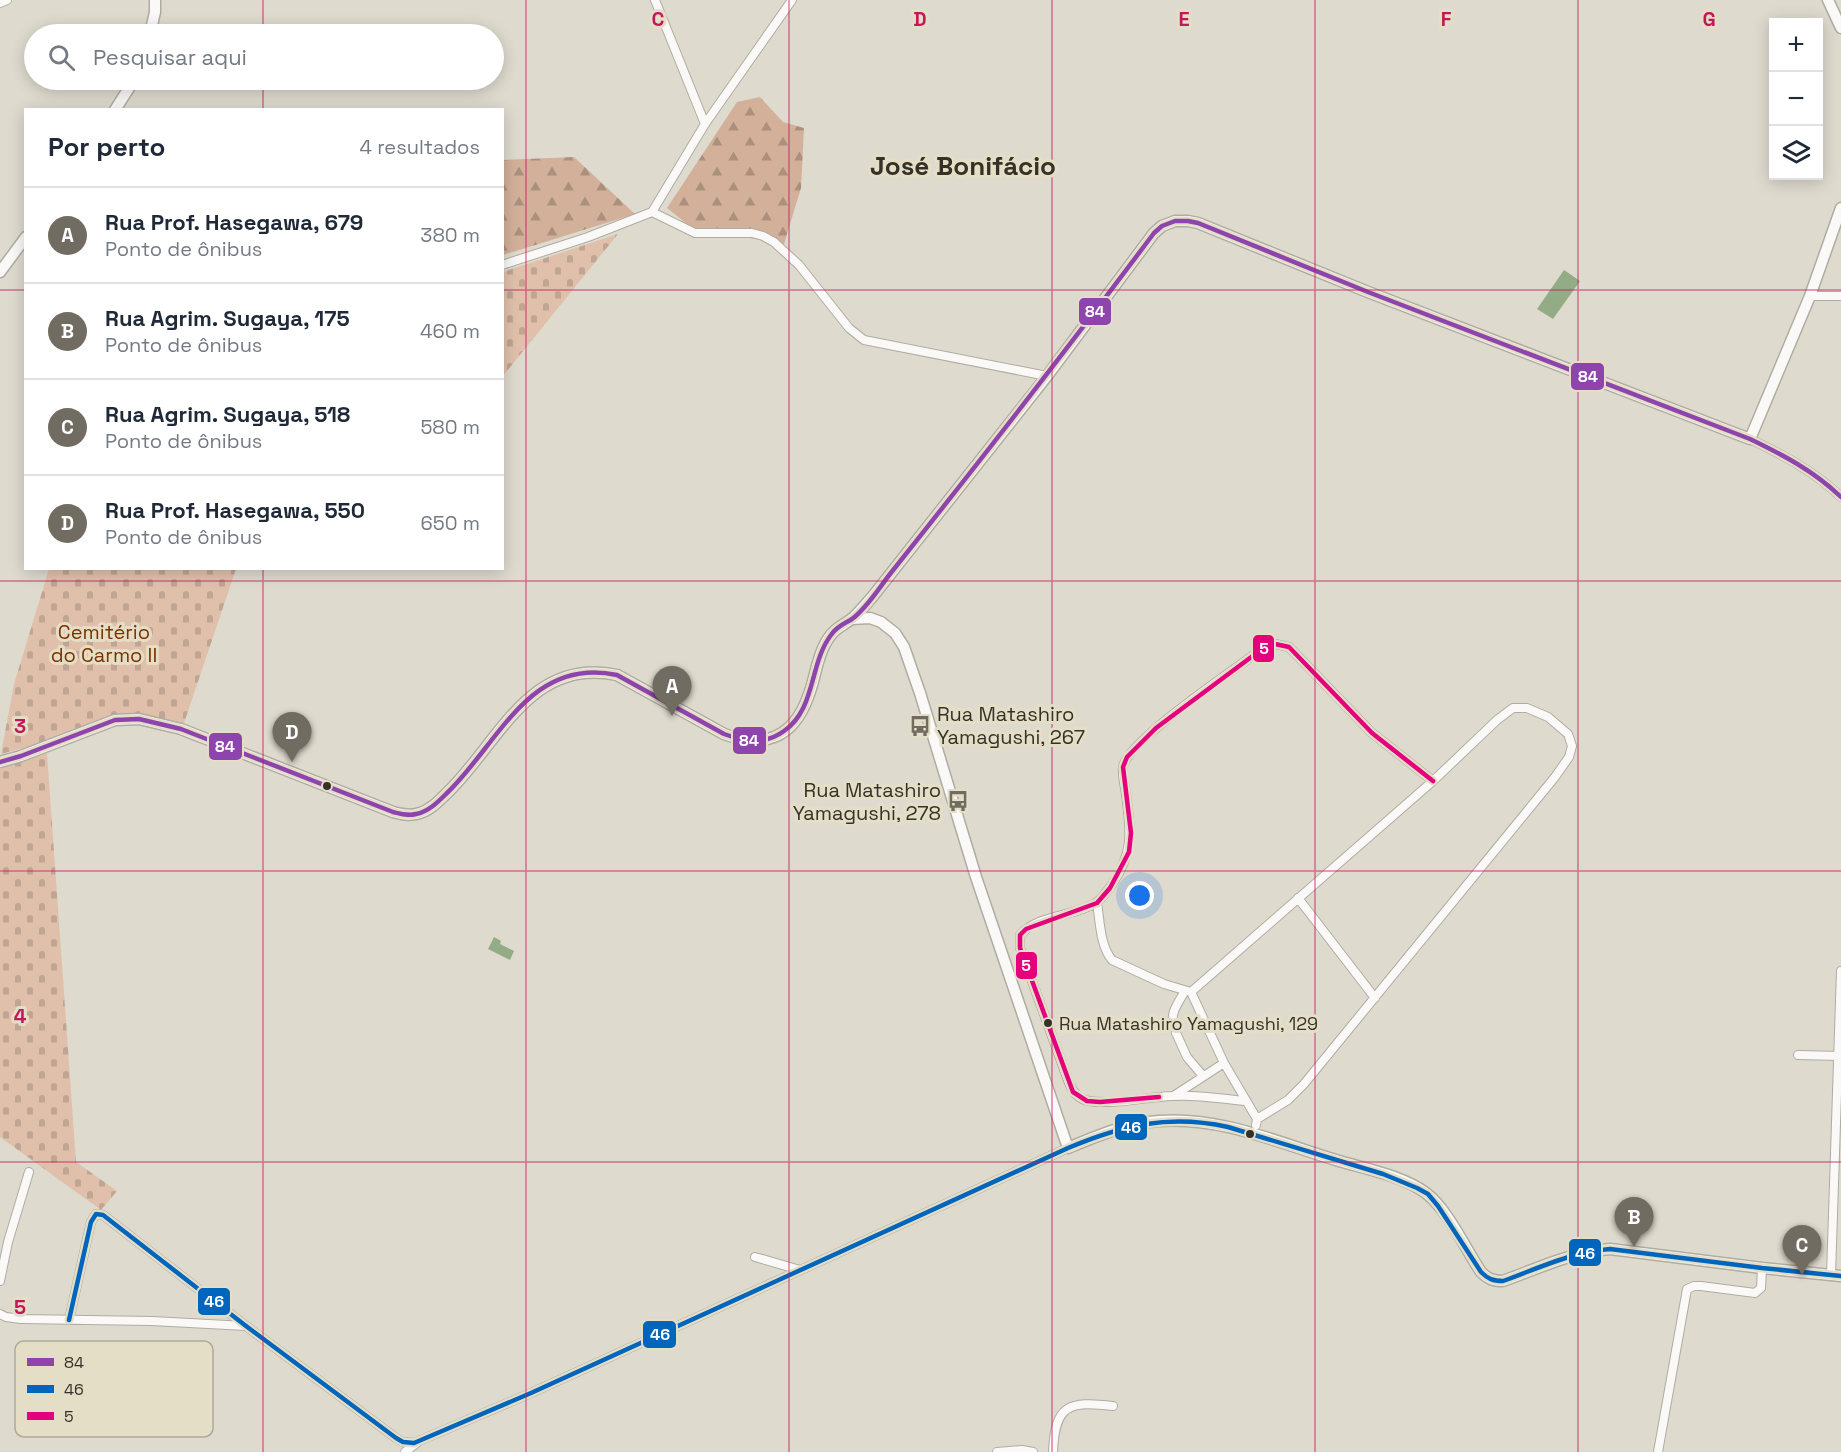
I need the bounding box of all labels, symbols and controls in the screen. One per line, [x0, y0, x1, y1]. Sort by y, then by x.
text: C [652, 6, 665, 32]
text: D [913, 6, 927, 32]
text: E [1178, 6, 1190, 32]
text: F [1441, 6, 1452, 32]
text: G [1702, 6, 1716, 32]
map controls [1769, 18, 1823, 180]
button: + [1769, 18, 1823, 72]
search box [24, 24, 504, 90]
icon: search [45, 41, 78, 74]
text: Pesquisar aqui [93, 43, 247, 71]
button: − [1769, 72, 1823, 126]
button: layers [1769, 126, 1823, 180]
text: Por perto [48, 130, 165, 164]
text: 4 resultados [360, 134, 480, 160]
district label: José Bonifácio [870, 149, 1056, 183]
text: Rua Prof. Hasegawa, 679 [105, 208, 363, 236]
text: A [61, 222, 74, 248]
text: 380 m [420, 222, 480, 248]
text: Ponto de ônibus [105, 236, 262, 262]
line badge: 84 [1078, 297, 1112, 326]
text: 84 [1085, 301, 1105, 322]
text: Rua Agrim. Sugaya, 175 [105, 304, 350, 332]
text: B [61, 318, 74, 344]
text: 460 m [420, 318, 480, 344]
text: Ponto de ônibus [105, 332, 262, 358]
line badge: 84 [1570, 362, 1605, 391]
text: 84 [1578, 366, 1598, 387]
text: Rua Agrim. Sugaya, 518 [105, 400, 350, 428]
text: C [61, 414, 74, 440]
text: 580 m [420, 414, 480, 440]
text: Ponto de ônibus [105, 428, 262, 454]
text: Rua Prof. Hasegawa, 550 [105, 496, 365, 524]
text: D [61, 510, 74, 536]
text: 650 m [421, 510, 480, 536]
text: Ponto de ônibus [105, 524, 262, 550]
park label: Cemitério do Carmo II [51, 619, 157, 668]
line badge: 5 [1252, 634, 1275, 663]
text: 5 [1259, 638, 1269, 659]
pin: A [652, 666, 692, 716]
place label: Rua Matashiro Yamagushi, 267 [937, 701, 1085, 750]
pin: D [272, 712, 312, 762]
text: 3 [14, 713, 26, 739]
bus stop icon: Rua Matashiro Yamagushi, 267 [908, 714, 932, 738]
line badge: 84 [732, 726, 767, 755]
text: 84 [739, 730, 759, 751]
line badge: 84 [208, 732, 243, 761]
text: 84 [215, 736, 235, 757]
place label: Rua Matashiro Yamagushi, 278 [793, 777, 941, 826]
unlabelled marker [321, 780, 333, 792]
bus stop icon: Rua Matashiro Yamagushi, 278 [946, 789, 970, 813]
your location [1125, 881, 1154, 910]
line badge: 5 [1015, 951, 1038, 980]
text: 5 [1021, 955, 1031, 976]
text: 4 [14, 1003, 27, 1029]
place label: Rua Matashiro Yamagushi, 129 [1059, 1012, 1318, 1035]
marker: Rua Matashiro Yamagushi, 129 [1042, 1017, 1054, 1029]
line badge: 46 [1114, 1113, 1148, 1141]
text: 46 [1121, 1117, 1141, 1138]
unlabelled marker [1244, 1128, 1256, 1140]
pin: B [1614, 1198, 1654, 1247]
pin: C [1782, 1226, 1822, 1275]
line badge: 46 [1568, 1238, 1602, 1267]
text: 46 [1575, 1243, 1595, 1264]
line badge: 46 [197, 1287, 231, 1316]
text: 46 [204, 1291, 224, 1312]
text: 5 [14, 1294, 26, 1320]
line badge: 46 [642, 1320, 677, 1349]
text: 46 [650, 1324, 670, 1345]
legend [15, 1341, 213, 1437]
text: 84 [64, 1352, 84, 1373]
text: 46 [64, 1379, 84, 1400]
text: 5 [64, 1406, 74, 1427]

